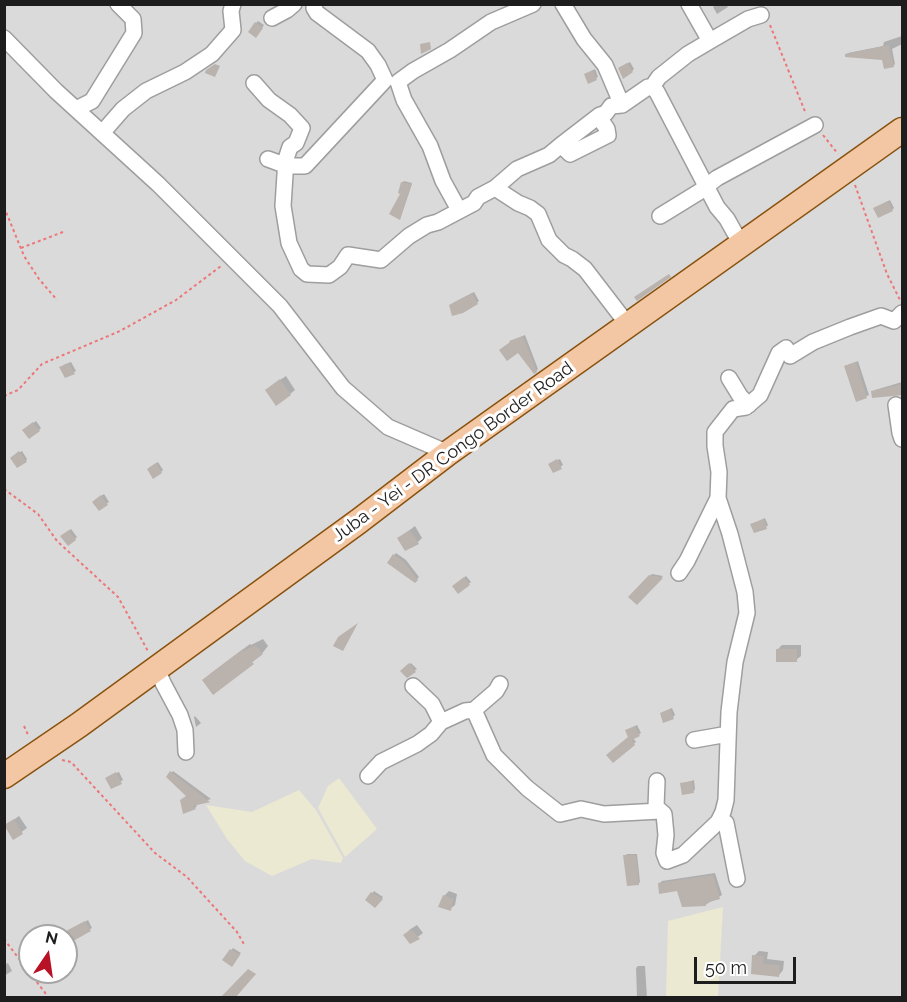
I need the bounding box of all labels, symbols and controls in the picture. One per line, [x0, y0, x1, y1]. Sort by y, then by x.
street label: Juba - Yei - DR Congo Border Road [329, 357, 577, 547]
north arrow [18, 924, 78, 984]
text: N [44, 927, 60, 949]
scale bar [697, 945, 799, 983]
text: 50 m [705, 957, 747, 978]

